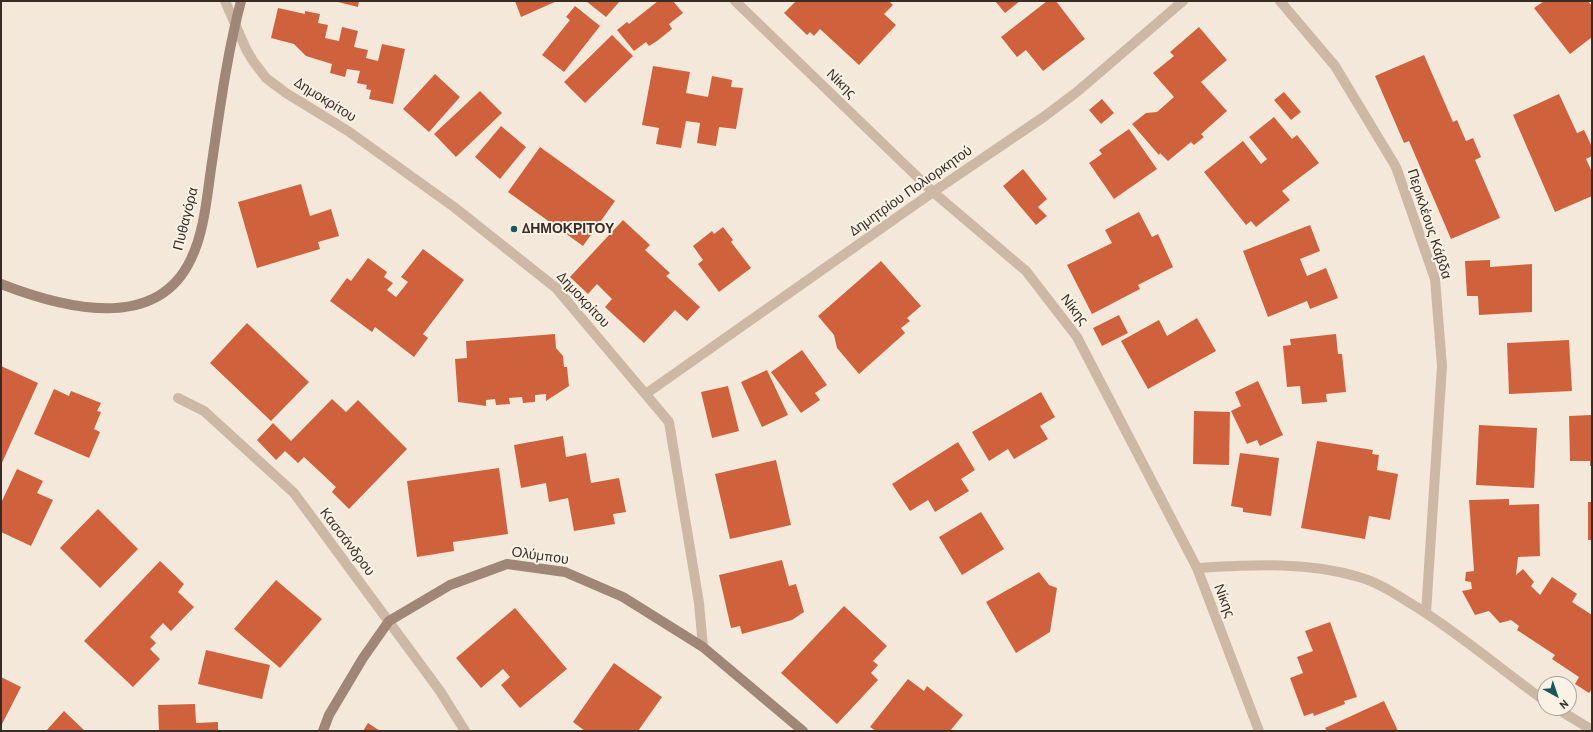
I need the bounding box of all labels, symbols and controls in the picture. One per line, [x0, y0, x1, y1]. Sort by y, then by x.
street label: Νίκης [823, 66, 859, 102]
street label: Δημοκρίτου [291, 74, 359, 126]
street label: Δημητρίου Πολιορκητού [846, 142, 976, 240]
street label: Περικλέους Κάβδα [1403, 167, 1455, 281]
street label: Πυθαγόρα [170, 186, 202, 252]
place label: ΔΗΜΟΚΡΙΤΟΥ [522, 221, 614, 237]
marker: ΔΗΜΟΚΡΙΤΟΥ [509, 224, 519, 234]
street label: Δημοκρίτου [553, 269, 613, 331]
street label: Νίκης [1057, 291, 1091, 329]
street label: Κασσάνδρου [316, 505, 378, 579]
street label: Ολύμπου [510, 544, 570, 568]
street label: Νίκης [1210, 582, 1238, 620]
north arrow [1537, 676, 1577, 716]
text: N [1557, 697, 1571, 712]

